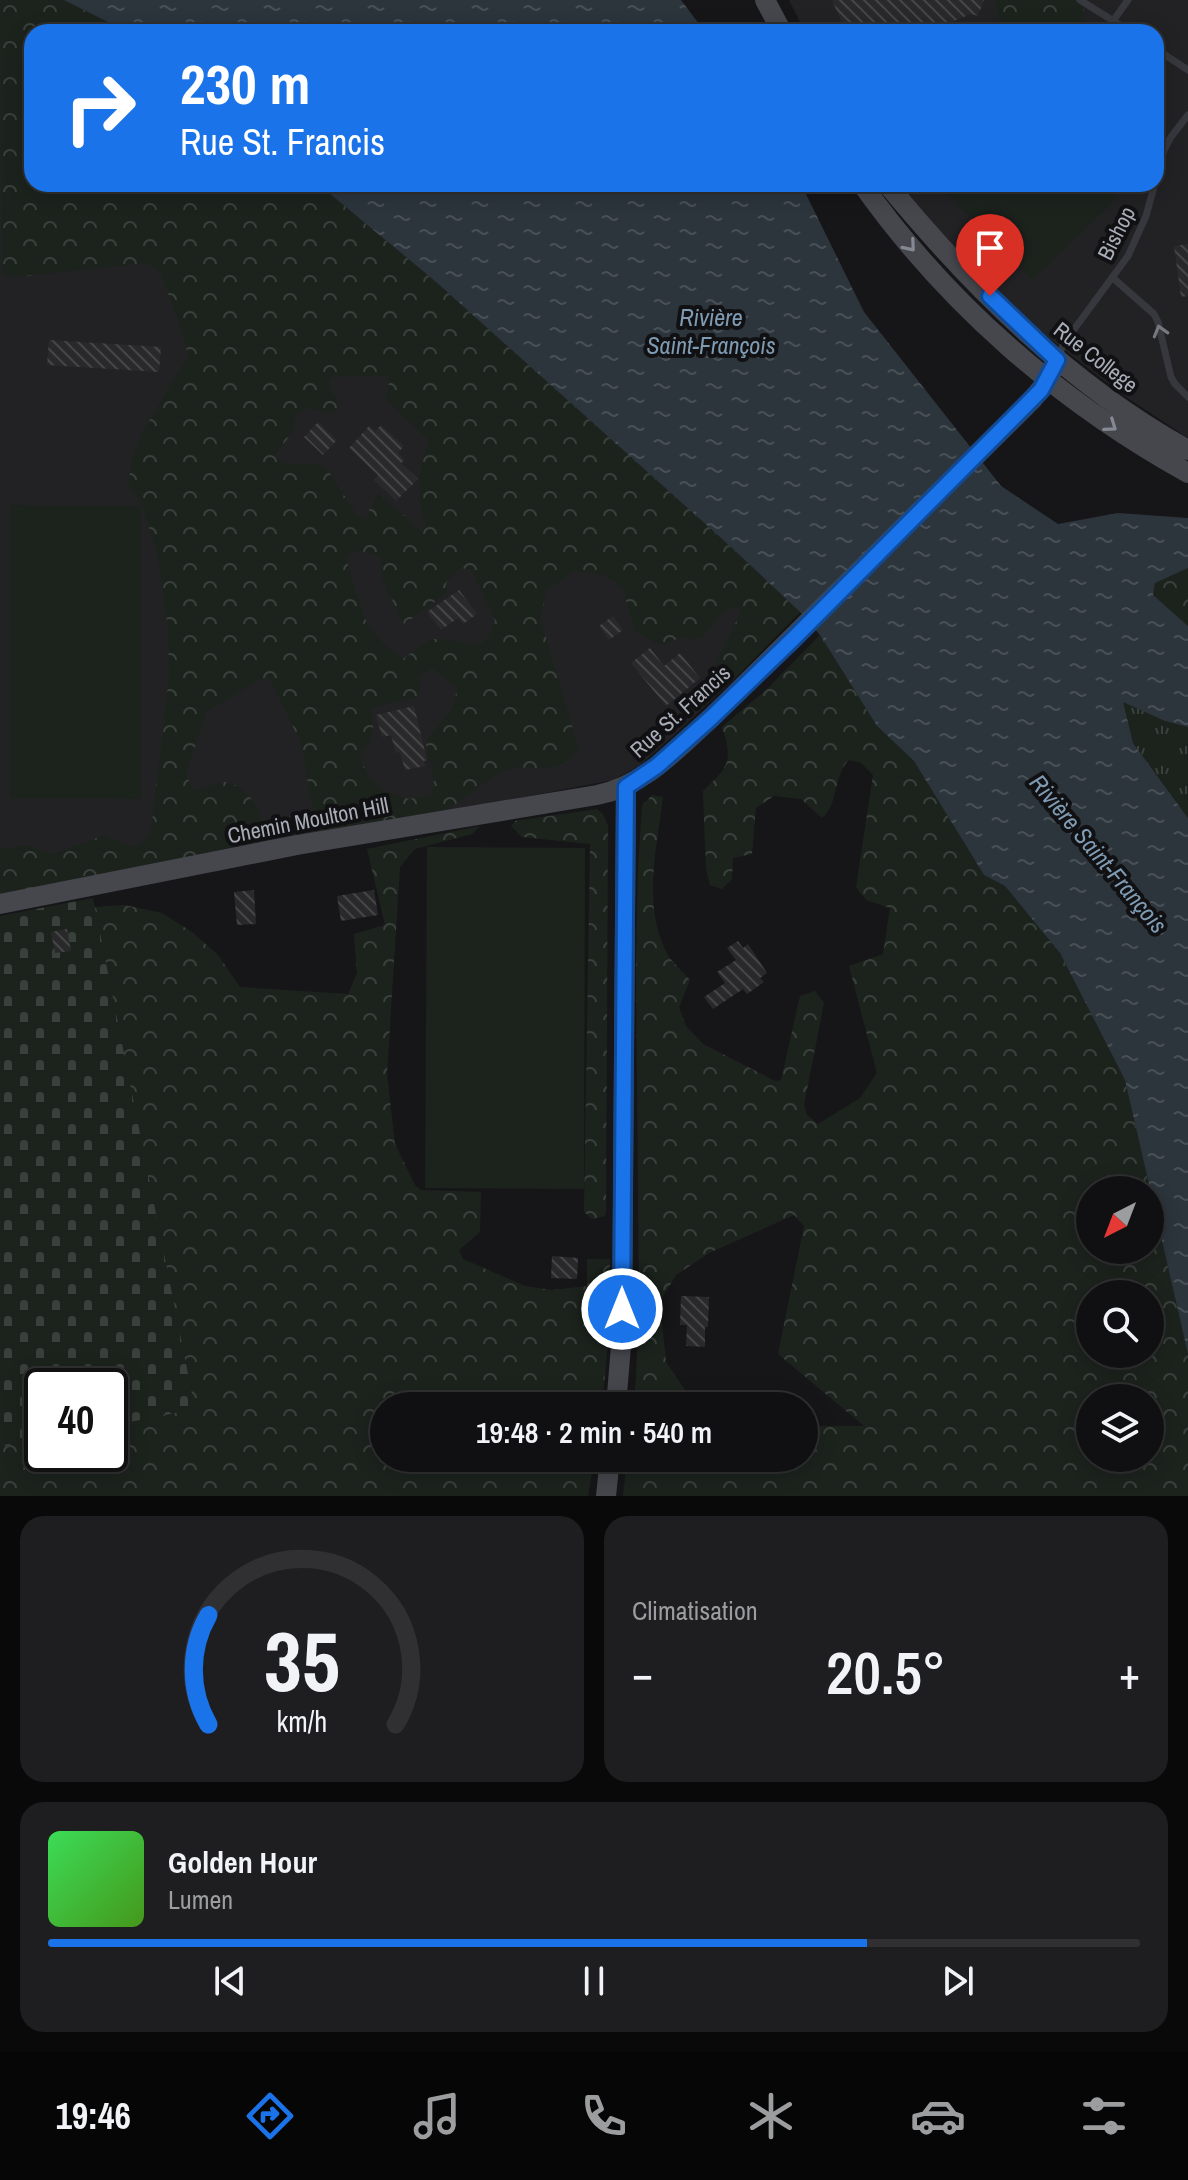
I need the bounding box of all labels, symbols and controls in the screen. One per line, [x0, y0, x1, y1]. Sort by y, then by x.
text: 230 m [180, 46, 310, 121]
icon: right [48, 56, 152, 160]
text: Rue St. Francis [180, 118, 385, 166]
street label: Bishop [1090, 201, 1142, 265]
pin [956, 214, 1024, 296]
icon: arrive [968, 226, 1012, 270]
one-way arrow [900, 237, 915, 251]
water label: Rivière Saint-François [646, 301, 776, 361]
street label: Rue College [1048, 315, 1144, 399]
one-way arrow [1153, 325, 1169, 339]
one-way arrow [1102, 416, 1116, 431]
street label: Rue St. Francis [623, 658, 737, 764]
water label: Rivière Saint-François [1023, 767, 1175, 940]
street label: Chemin Moulton Hill [225, 790, 391, 850]
north arrow [1076, 1176, 1164, 1264]
map controls [1076, 1176, 1164, 1472]
position arrow [580, 1267, 664, 1351]
button: search [1076, 1280, 1164, 1368]
speed limit sign: 40 [24, 1368, 128, 1472]
button: layers [1076, 1384, 1164, 1472]
text: 19:48 · 2 min · 540 m [476, 1412, 712, 1452]
text: Climatisation [632, 1593, 758, 1628]
text: 35 [264, 1605, 340, 1717]
text: 20.5° [826, 1632, 946, 1713]
text: − [632, 1643, 653, 1703]
text: + [1119, 1643, 1140, 1703]
text: km/h [277, 1702, 327, 1741]
text: Golden Hour [168, 1842, 317, 1882]
text: Lumen [168, 1882, 233, 1917]
icon: previous [208, 1959, 252, 2003]
icon: pause [572, 1959, 616, 2003]
icon: next [936, 1959, 980, 2003]
icon: directions [242, 2088, 298, 2144]
icon: music [409, 2088, 465, 2144]
icon: phone [576, 2088, 632, 2144]
icon: climate [743, 2088, 799, 2144]
icon: car [910, 2088, 966, 2144]
icon: filters [1076, 2088, 1132, 2144]
text: 19:46 [55, 2092, 131, 2140]

